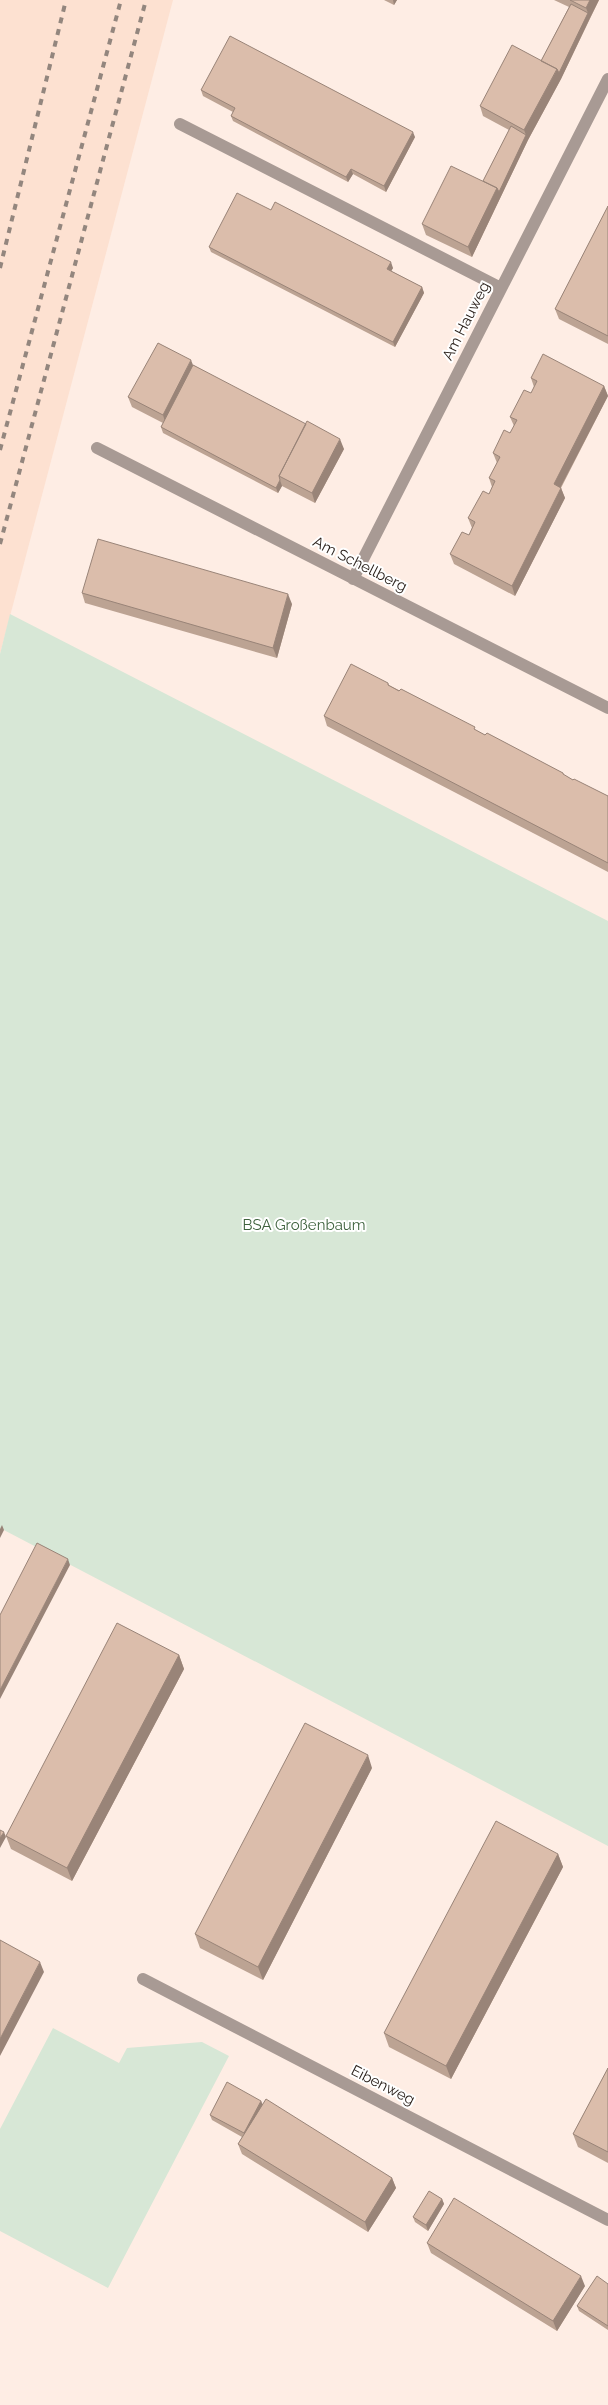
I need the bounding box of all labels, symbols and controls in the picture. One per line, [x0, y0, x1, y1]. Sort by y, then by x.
street label: Am Hauweg [438, 279, 494, 363]
street label: Am Schellberg [310, 533, 410, 595]
park label: BSA Großenbaum [242, 1216, 366, 1234]
street label: Eibenweg [348, 2061, 418, 2109]

